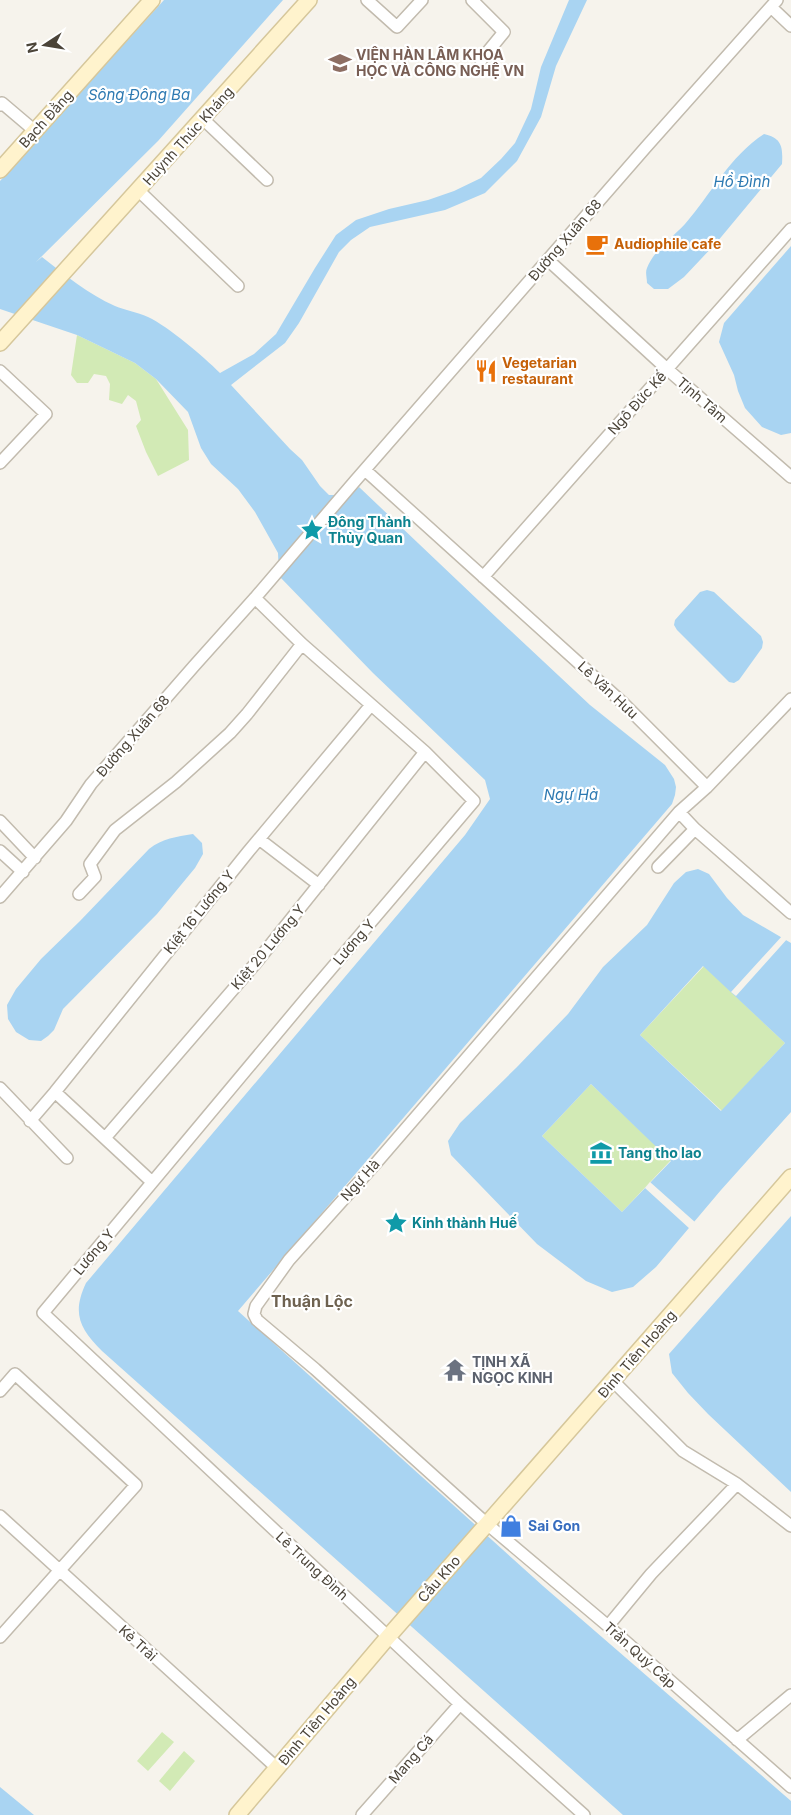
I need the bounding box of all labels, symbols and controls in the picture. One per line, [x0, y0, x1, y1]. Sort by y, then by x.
north arrow [20, 20, 70, 70]
text: N [22, 41, 41, 55]
place label: VIỆN HÀN LÂM KHOA HỌC VÀ CÔNG NGHỆ VN [356, 45, 524, 80]
school or university icon: VIỆN HÀN LÂM KHOA HỌC VÀ CÔNG NGHỆ VN [327, 50, 353, 76]
street label: Huỳnh Thúc Kháng [139, 83, 236, 189]
water label: Sông Đông Ba [88, 85, 190, 104]
street label: Bạch Đằng [15, 86, 76, 151]
water label: Hồ Đình [714, 172, 771, 191]
street label: Đường Xuân 68 [525, 195, 605, 284]
cafe icon: Audiophile cafe [584, 231, 610, 257]
place label: Audiophile cafe [614, 235, 721, 252]
place label: Vegetarian restaurant [502, 354, 577, 387]
restaurant icon: Vegetarian restaurant [473, 358, 499, 384]
street label: Ngô Đức Kế [604, 368, 669, 438]
street label: Tịnh Tâm [674, 373, 731, 426]
place label: Đông Thành Thủy Quan [328, 513, 411, 546]
place icon: Đông Thành Thủy Quan [299, 517, 325, 543]
street label: Lê Văn Hưu [575, 657, 642, 722]
street label: Đường Xuân 68 [93, 691, 173, 780]
water label: Ngự Hà [544, 785, 598, 804]
street label: Kiệt 16 Lương Y [160, 866, 238, 957]
street label: Kiệt 20 Lương Y [227, 900, 308, 993]
street label: Lương Y [329, 915, 378, 968]
museum icon: Tang tho lao [588, 1140, 614, 1166]
place label: Tang tho lao [618, 1144, 702, 1161]
street label: Ngự Hà [337, 1155, 383, 1204]
place icon: Kinh thành Huế [383, 1210, 409, 1236]
place label: Kinh thành Huế [412, 1214, 517, 1231]
street label: Lương Y [70, 1225, 118, 1278]
district label: Thuận Lộc [271, 1291, 353, 1311]
street label: Đinh Tiên Hoàng [594, 1306, 679, 1401]
place label: TỊNH XÃ NGỌC KINH [472, 1353, 553, 1386]
temple icon: TỊNH XÃ NGỌC KINH [442, 1357, 468, 1383]
shop icon: Sai Gon [498, 1513, 524, 1539]
place label: Sai Gon [528, 1517, 580, 1534]
street label: Lê Trung Đình [273, 1528, 352, 1603]
street label: Cầu Kho [414, 1552, 464, 1606]
street label: Trần Quý Cáp [601, 1618, 680, 1691]
street label: Kẻ Trài [116, 1621, 161, 1664]
street label: Đinh Tiên Hoàng [275, 1673, 359, 1768]
street label: Mang Cá [385, 1731, 437, 1787]

